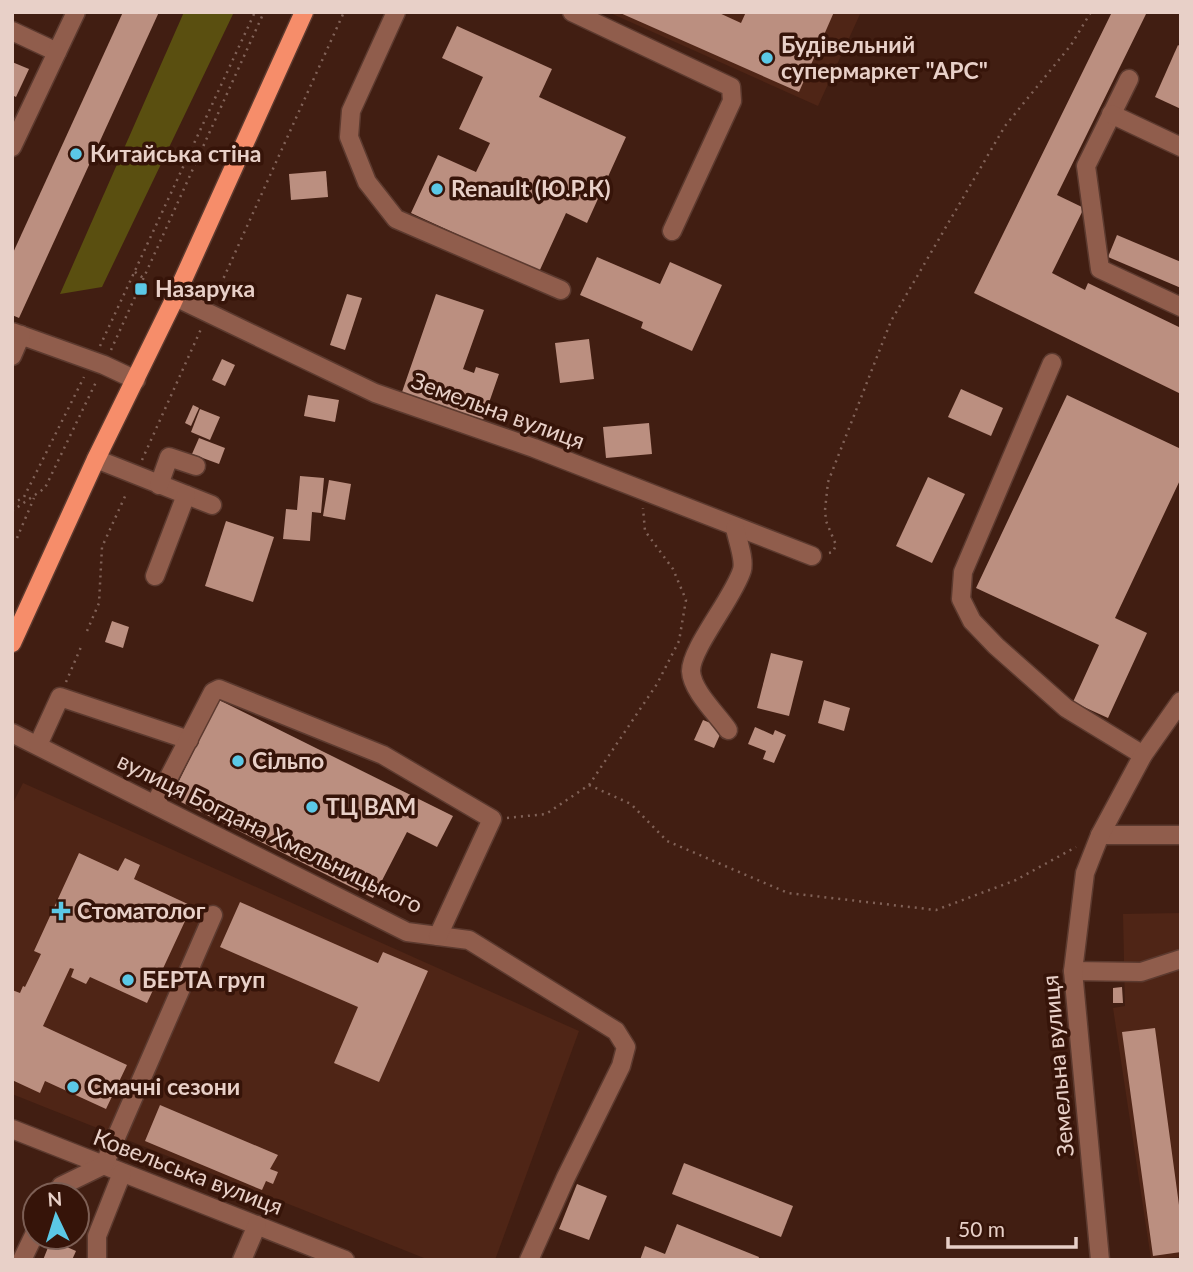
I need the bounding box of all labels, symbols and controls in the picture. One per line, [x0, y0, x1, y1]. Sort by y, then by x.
place label: Будівельний супермаркет "АРС" [781, 30, 988, 84]
marker: Будівельний супермаркет "АРС" [759, 50, 775, 66]
place label: Китайська стіна [90, 139, 262, 167]
marker: Китайська стіна [68, 146, 84, 162]
place label: Renault (Ю.Р.К) [451, 174, 610, 202]
marker: Renault (Ю.Р.К) [429, 181, 445, 197]
place label: Назарука [155, 274, 255, 302]
marker: Назарука [133, 281, 149, 297]
street label: Земельна вулиця [408, 366, 589, 454]
street label: вулиця Богдана Хмельницького [113, 746, 428, 918]
place label: Сільпо [252, 746, 324, 774]
marker: Сільпо [230, 753, 246, 769]
place label: ТЦ ВАМ [326, 792, 416, 820]
marker: ТЦ ВАМ [304, 799, 320, 815]
place label: Стоматолог [77, 896, 206, 924]
marker: Стоматолог [51, 901, 71, 921]
place label: БЕРТА груп [142, 965, 265, 993]
marker: БЕРТА груп [120, 972, 136, 988]
street label: Земельна вулиця [1035, 974, 1079, 1158]
place label: Смачні сезони [87, 1072, 240, 1100]
marker: Смачні сезони [65, 1079, 81, 1095]
street label: Ковельська вулиця [90, 1122, 287, 1220]
north arrow [21, 1181, 91, 1251]
text: N [47, 1187, 63, 1211]
scale bar [948, 1206, 1076, 1250]
text: 50 m [958, 1216, 1005, 1241]

